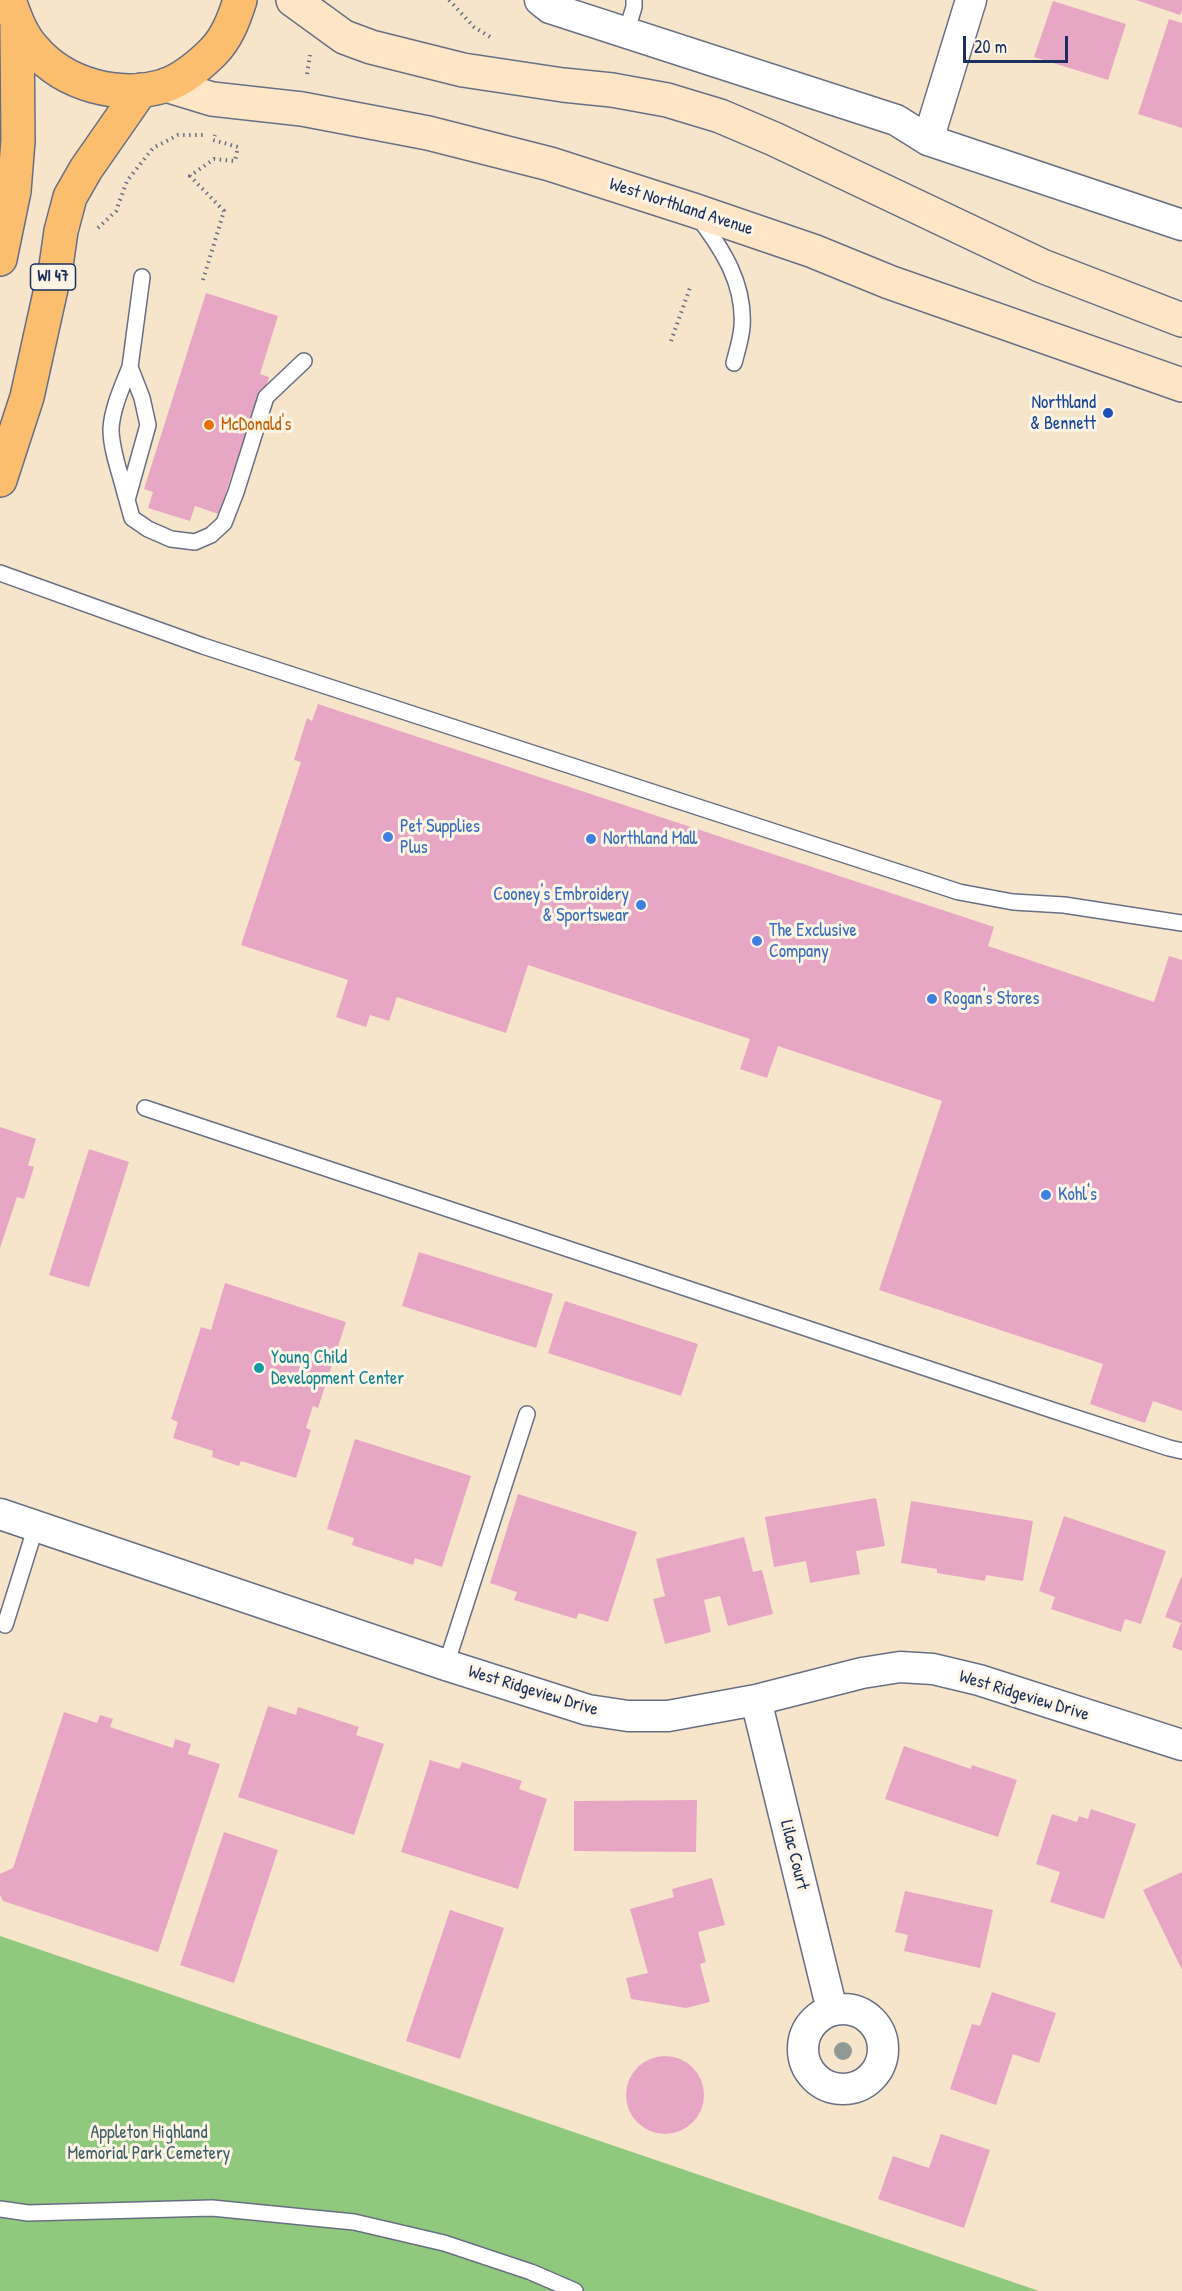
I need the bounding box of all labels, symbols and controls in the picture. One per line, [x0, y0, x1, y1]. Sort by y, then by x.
scale bar [966, 24, 1071, 62]
text: 20 m [974, 34, 1007, 59]
street label: West Northland Avenue [606, 174, 756, 240]
road number: WI 47 [31, 264, 76, 290]
place label: Northland & Bennett [1030, 392, 1096, 434]
marker: Northland & Bennett [1101, 406, 1115, 420]
place label: McDonald's [221, 414, 291, 436]
marker: McDonald's [202, 418, 216, 432]
place label: Pet Supplies Plus [400, 816, 480, 858]
place label: Northland Mall [603, 828, 697, 850]
marker: Pet Supplies Plus [381, 830, 395, 844]
marker: Northland Mall [584, 832, 598, 846]
place label: Cooney's Embroidery & Sportswear [493, 884, 629, 926]
marker: Cooney's Embroidery & Sportswear [634, 898, 648, 912]
place label: The Exclusive Company [769, 920, 857, 962]
marker: The Exclusive Company [750, 934, 764, 948]
place label: Rogan's Stores [944, 988, 1039, 1010]
marker: Rogan's Stores [925, 992, 939, 1006]
place label: Kohl's [1058, 1184, 1097, 1206]
marker: Kohl's [1039, 1188, 1053, 1202]
place label: Young Child Development Center [271, 1347, 404, 1390]
marker: Young Child Development Center [252, 1361, 266, 1375]
street label: West Ridgeview Drive [465, 1661, 601, 1721]
street label: West Ridgeview Drive [956, 1666, 1092, 1726]
street label: Lilac Court [775, 1818, 813, 1892]
park label: Appleton Highland Memorial Park Cemetery [68, 2122, 230, 2164]

